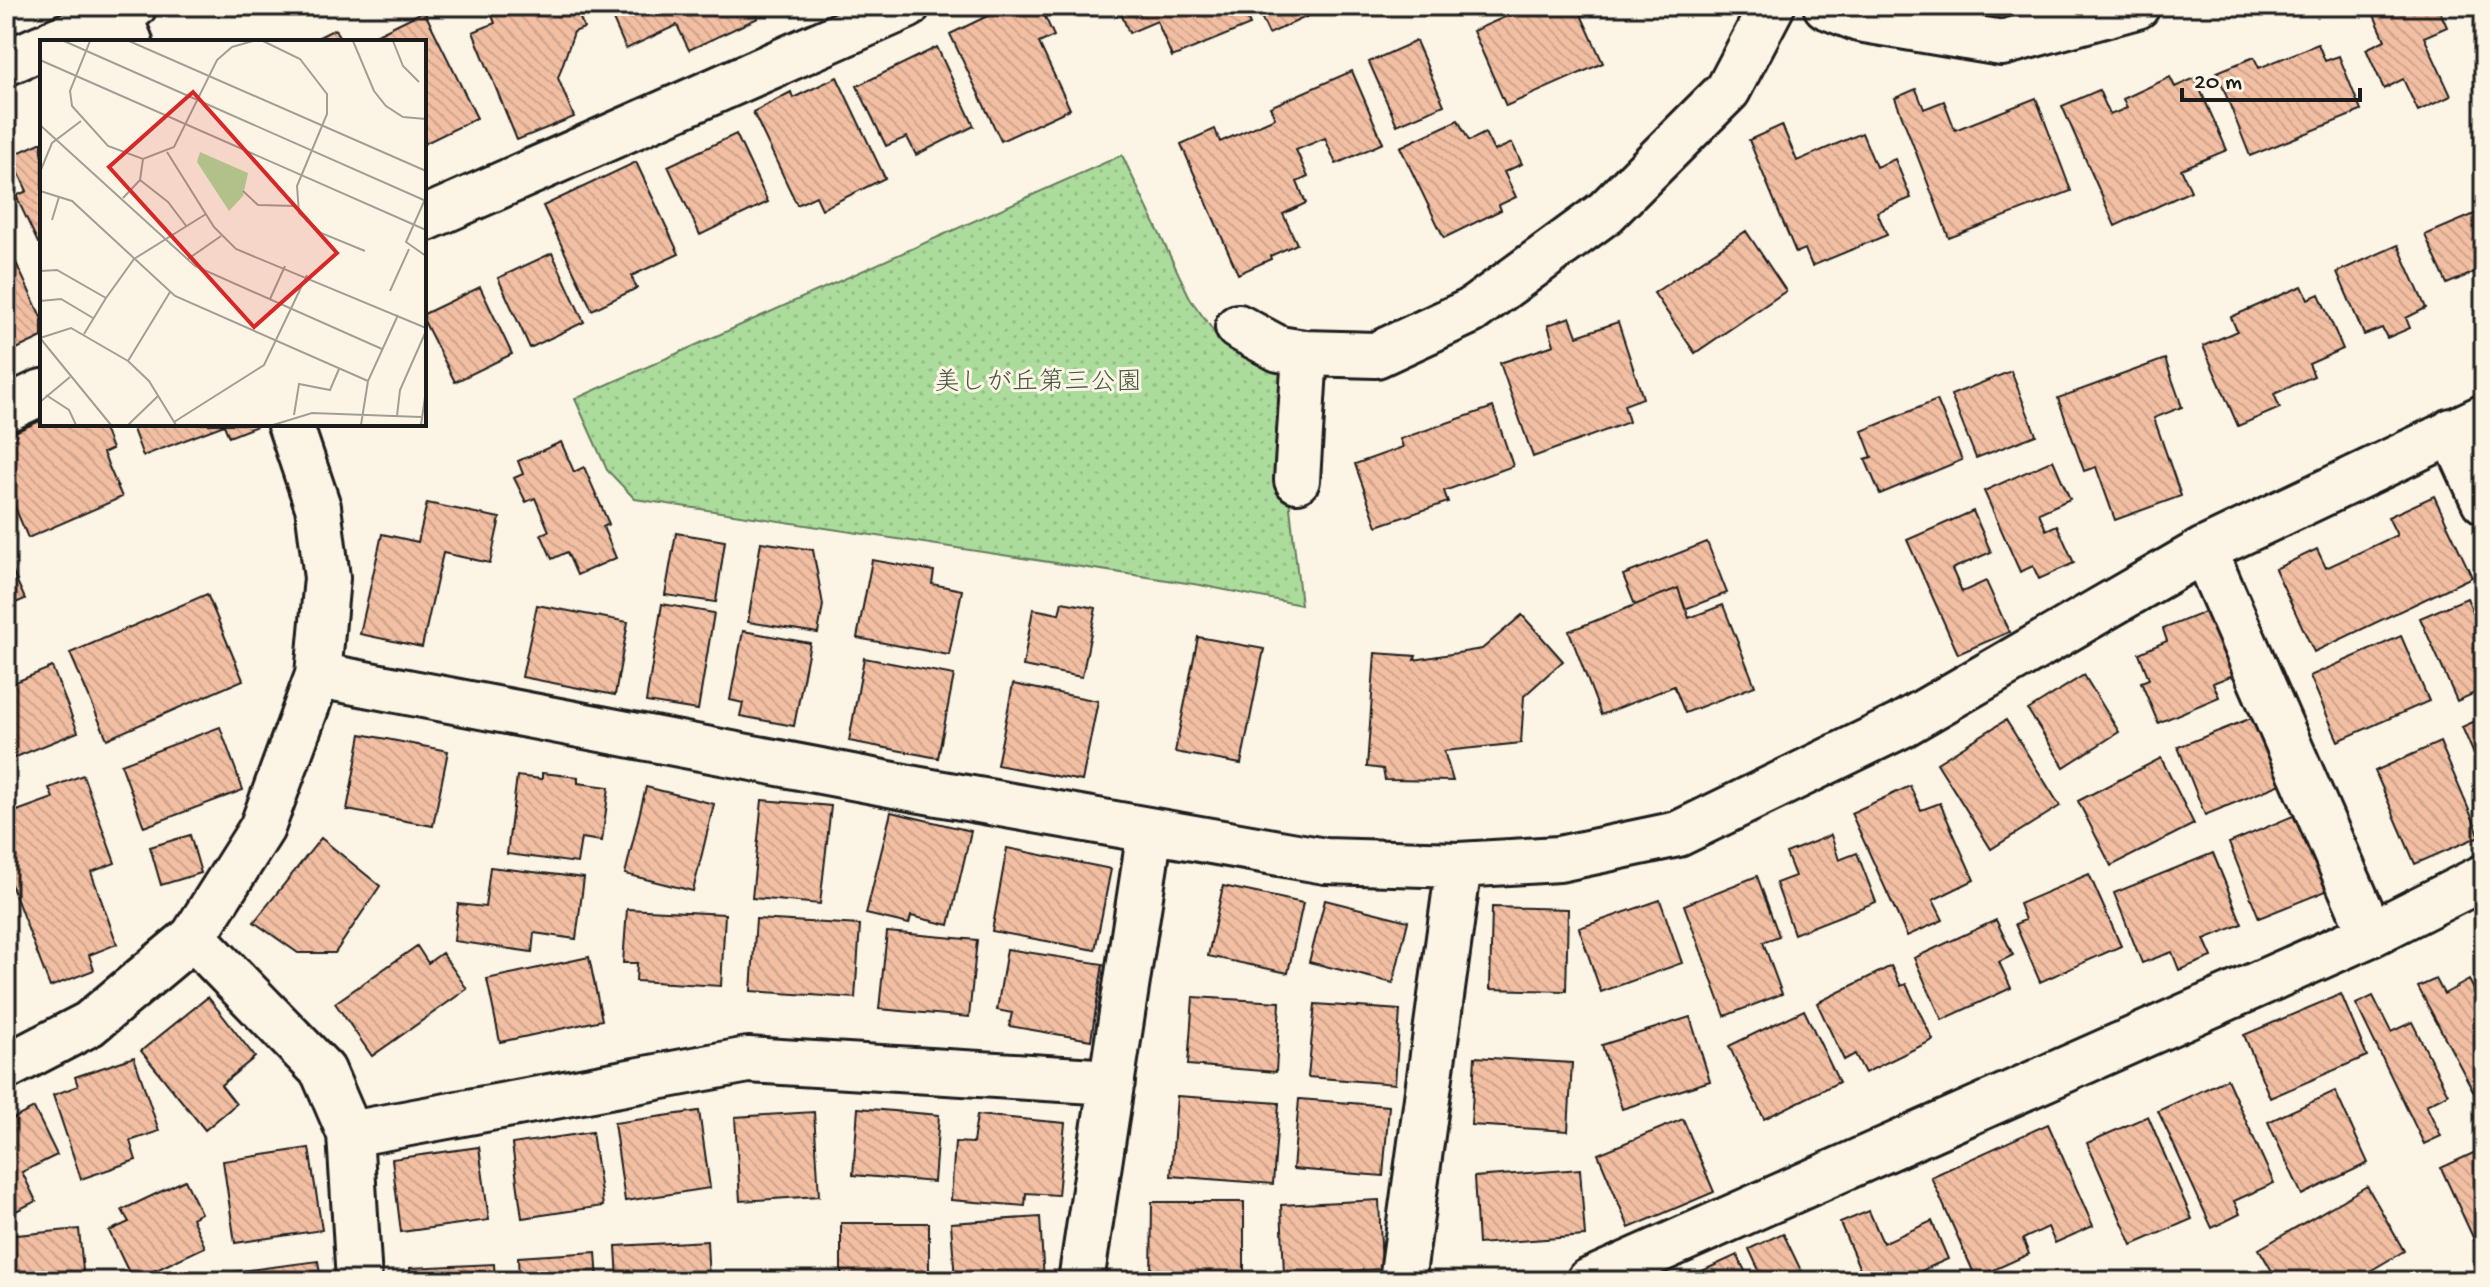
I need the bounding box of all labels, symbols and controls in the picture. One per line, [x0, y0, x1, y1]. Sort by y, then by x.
inset map [40, 40, 426, 426]
scale bar [2182, 52, 2360, 102]
text: 20 m [2194, 69, 2242, 98]
park label: 美しが丘第三公園 [934, 367, 1142, 400]

